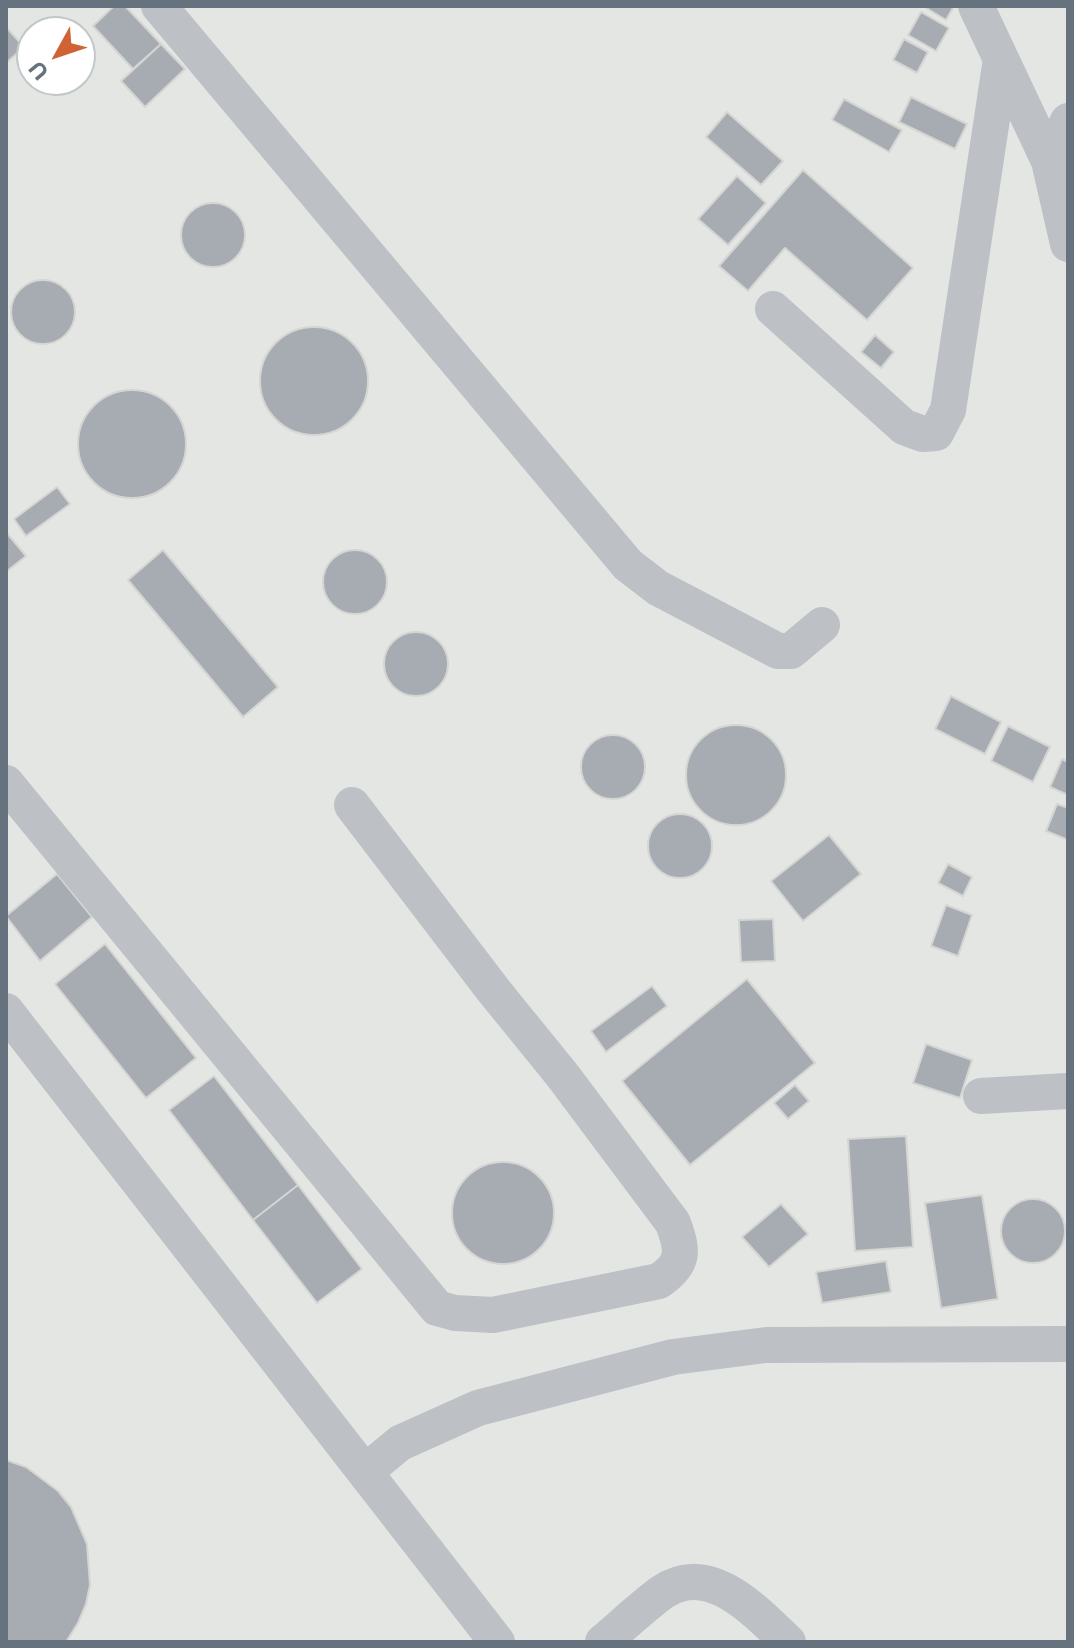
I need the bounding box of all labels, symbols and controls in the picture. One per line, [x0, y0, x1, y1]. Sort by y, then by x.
north arrow [16, 16, 96, 96]
text: U [23, 55, 55, 86]

